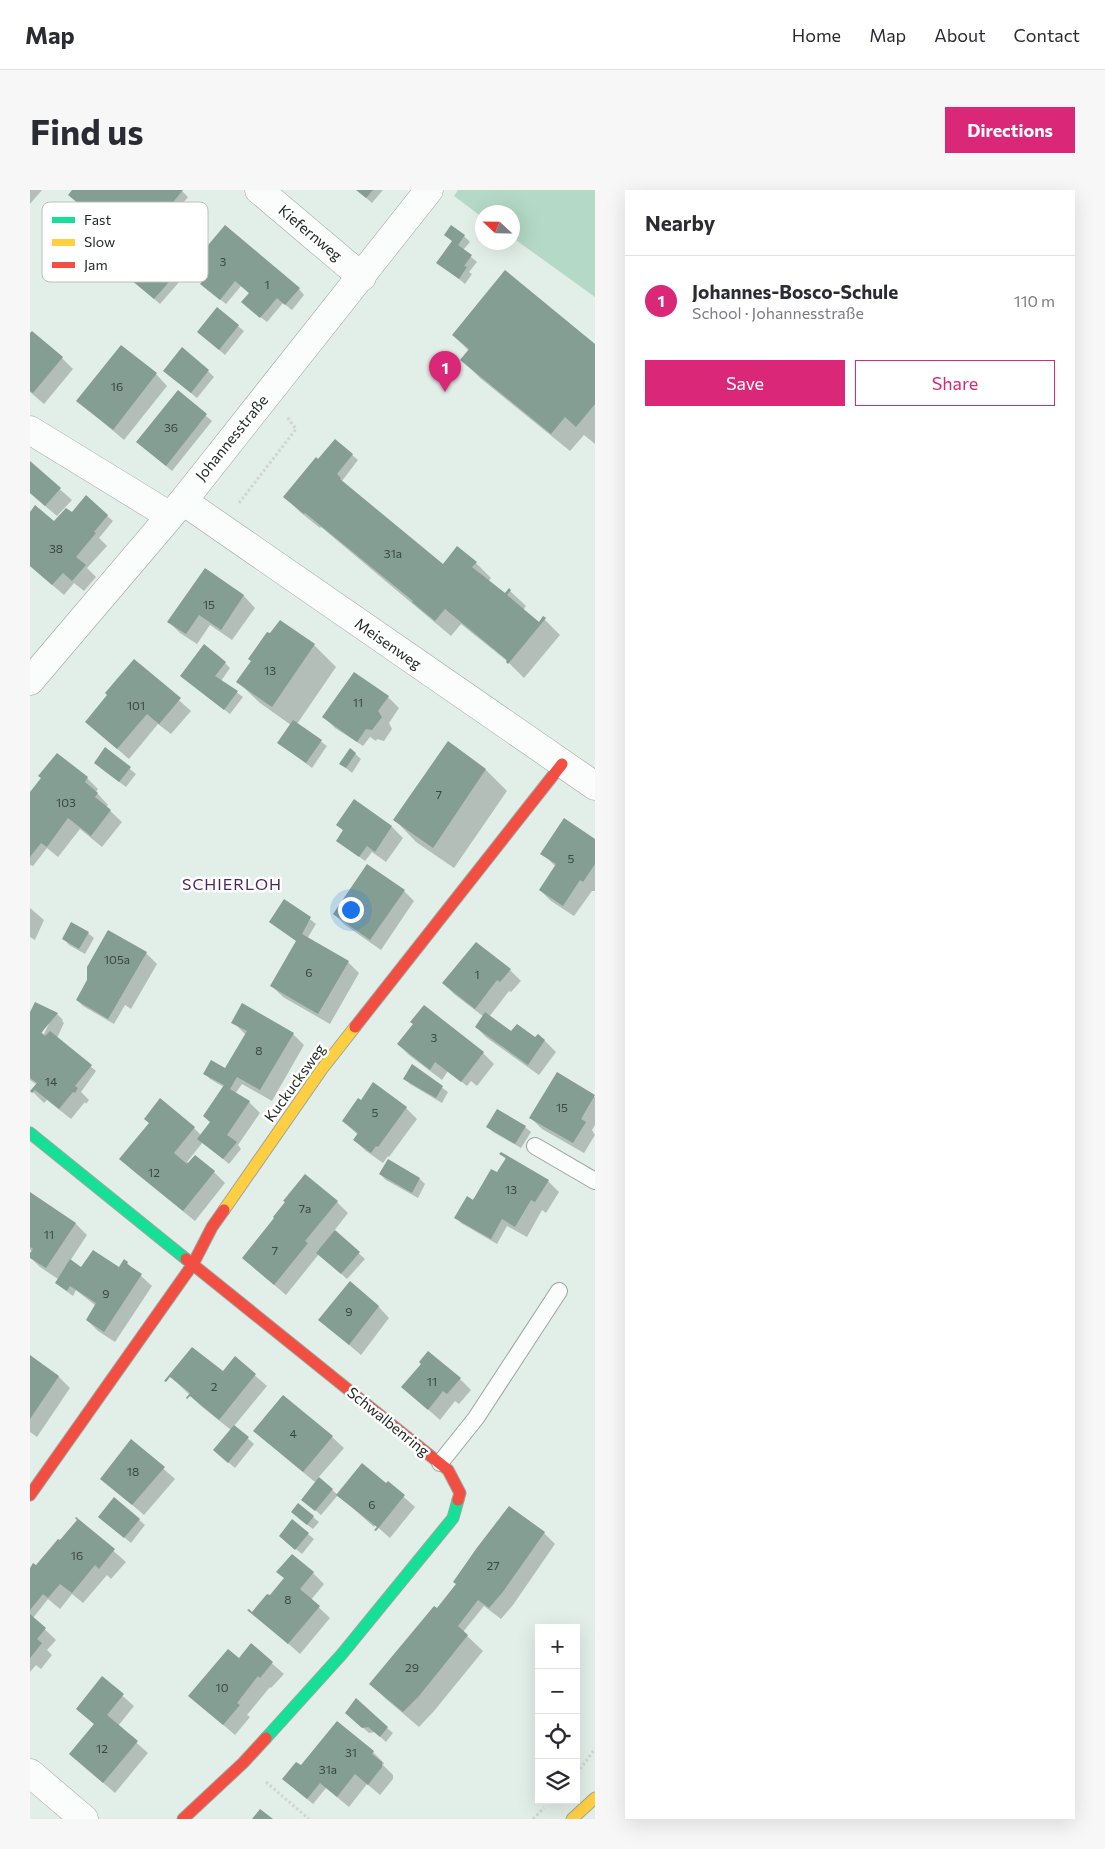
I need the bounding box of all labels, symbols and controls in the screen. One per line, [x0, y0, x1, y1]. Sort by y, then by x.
text: Map [25, 20, 75, 49]
text: Home [792, 24, 841, 46]
text: Map [869, 24, 906, 46]
text: About [934, 24, 986, 46]
text: Contact [1014, 24, 1080, 46]
button: Directions [945, 107, 1075, 153]
text: Find us [30, 109, 144, 152]
street label: Kiefernweg [275, 200, 346, 264]
legend [42, 202, 208, 282]
north arrow [475, 205, 520, 250]
text: Nearby [645, 210, 715, 235]
text: Fast [84, 211, 111, 228]
text: Slow [84, 233, 115, 250]
house number: 3 [220, 254, 227, 268]
text: Jam [84, 256, 108, 273]
house number: 1 [264, 277, 270, 291]
text: Johannes-Bosco-Schule [692, 280, 898, 303]
text: 1 [657, 291, 665, 310]
text: 110 m [1014, 291, 1055, 310]
text: School · Johannesstraße [692, 303, 864, 322]
pin: 1 [429, 351, 461, 392]
button: Save [645, 360, 845, 406]
button: Share [855, 360, 1055, 406]
house number: 16 [111, 379, 123, 393]
street label: Johannesstraße [191, 391, 271, 484]
house number: 36 [164, 420, 178, 434]
house number: 38 [49, 541, 63, 555]
house number: 31a [384, 546, 402, 560]
house number: 15 [203, 597, 215, 611]
street label: Meisenweg [352, 614, 425, 673]
house number: 13 [264, 663, 276, 677]
house number: 11 [353, 695, 363, 709]
house number: 101 [127, 698, 145, 712]
house number: 7 [436, 787, 442, 801]
house number: 103 [56, 795, 76, 809]
house number: 5 [568, 851, 575, 865]
district label: SCHIERLOH [182, 874, 282, 893]
your location [338, 897, 364, 923]
house number: 105a [104, 952, 130, 966]
house number: 6 [305, 965, 313, 979]
house number: 1 [474, 967, 480, 981]
house number: 3 [431, 1030, 438, 1044]
street label: Kuckucksweg [260, 1040, 329, 1125]
house number: 8 [255, 1043, 263, 1057]
house number: 14 [45, 1074, 57, 1088]
house number: 15 [556, 1100, 568, 1114]
house number: 5 [372, 1105, 379, 1119]
house number: 12 [148, 1165, 160, 1179]
house number: 13 [505, 1182, 517, 1196]
house number: 7a [299, 1201, 311, 1215]
house number: 11 [44, 1227, 54, 1241]
house number: 7 [272, 1243, 278, 1257]
house number: 9 [102, 1286, 110, 1300]
house number: 9 [345, 1304, 353, 1318]
house number: 11 [427, 1374, 437, 1388]
house number: 2 [211, 1379, 218, 1393]
street label: Schwalbenring [344, 1383, 433, 1460]
house number: 4 [289, 1426, 297, 1440]
house number: 18 [127, 1464, 139, 1478]
house number: 6 [368, 1497, 376, 1511]
house number: 16 [71, 1548, 83, 1562]
house number: 27 [487, 1558, 499, 1572]
house number: 8 [284, 1592, 292, 1606]
map controls [535, 1624, 580, 1804]
button: + [535, 1624, 580, 1669]
house number: 29 [405, 1660, 419, 1674]
button: − [535, 1669, 580, 1714]
house number: 10 [216, 1680, 229, 1694]
button: locate [535, 1714, 580, 1759]
house number: 12 [96, 1741, 108, 1755]
house number: 31 [345, 1745, 357, 1759]
button: layers [535, 1759, 580, 1804]
house number: 31a [319, 1762, 337, 1776]

